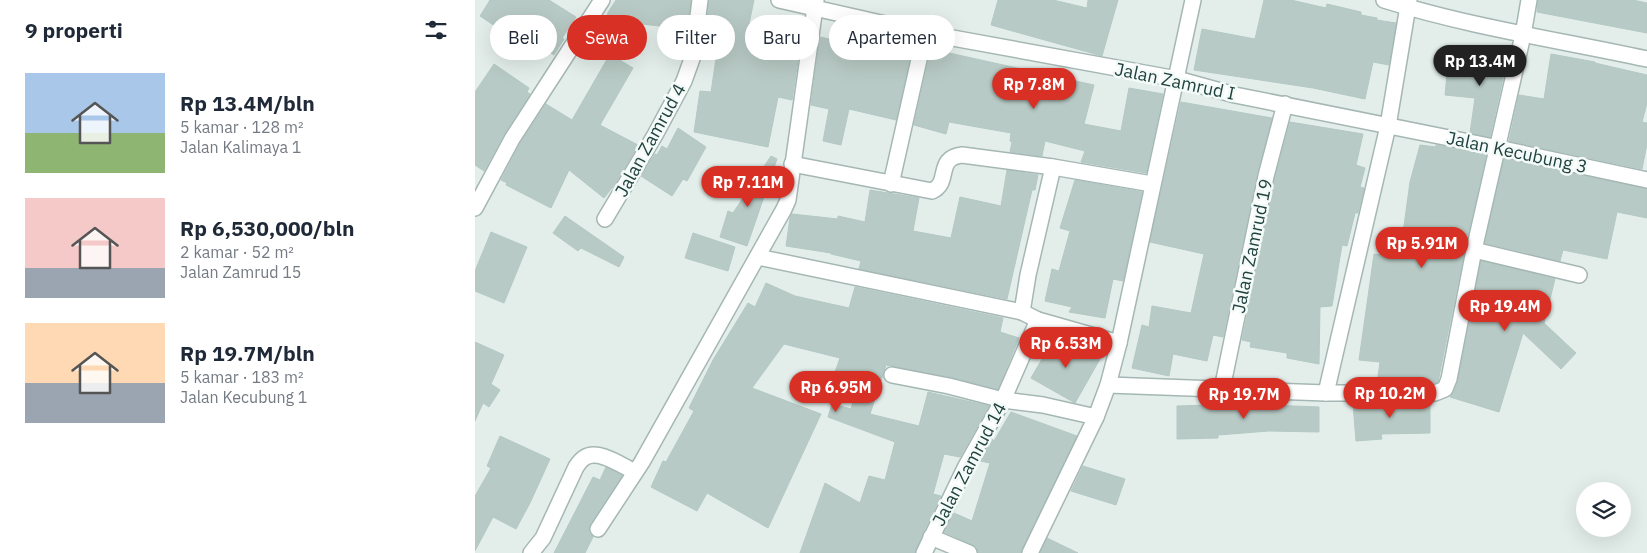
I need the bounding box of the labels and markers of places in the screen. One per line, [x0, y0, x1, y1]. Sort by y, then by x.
pin: Rp 13.4M [1428, 44, 1532, 87]
pin: Rp 7.8M [988, 68, 1080, 110]
pin: Rp 7.11M [696, 166, 800, 208]
pin: Rp 5.91M [1370, 226, 1474, 269]
pin: Rp 19.4M [1453, 290, 1557, 332]
pin: Rp 6.53M [1014, 326, 1118, 369]
pin: Rp 6.95M [784, 370, 888, 413]
pin: Rp 10.2M [1338, 376, 1442, 419]
pin: Rp 19.7M [1192, 378, 1296, 420]

